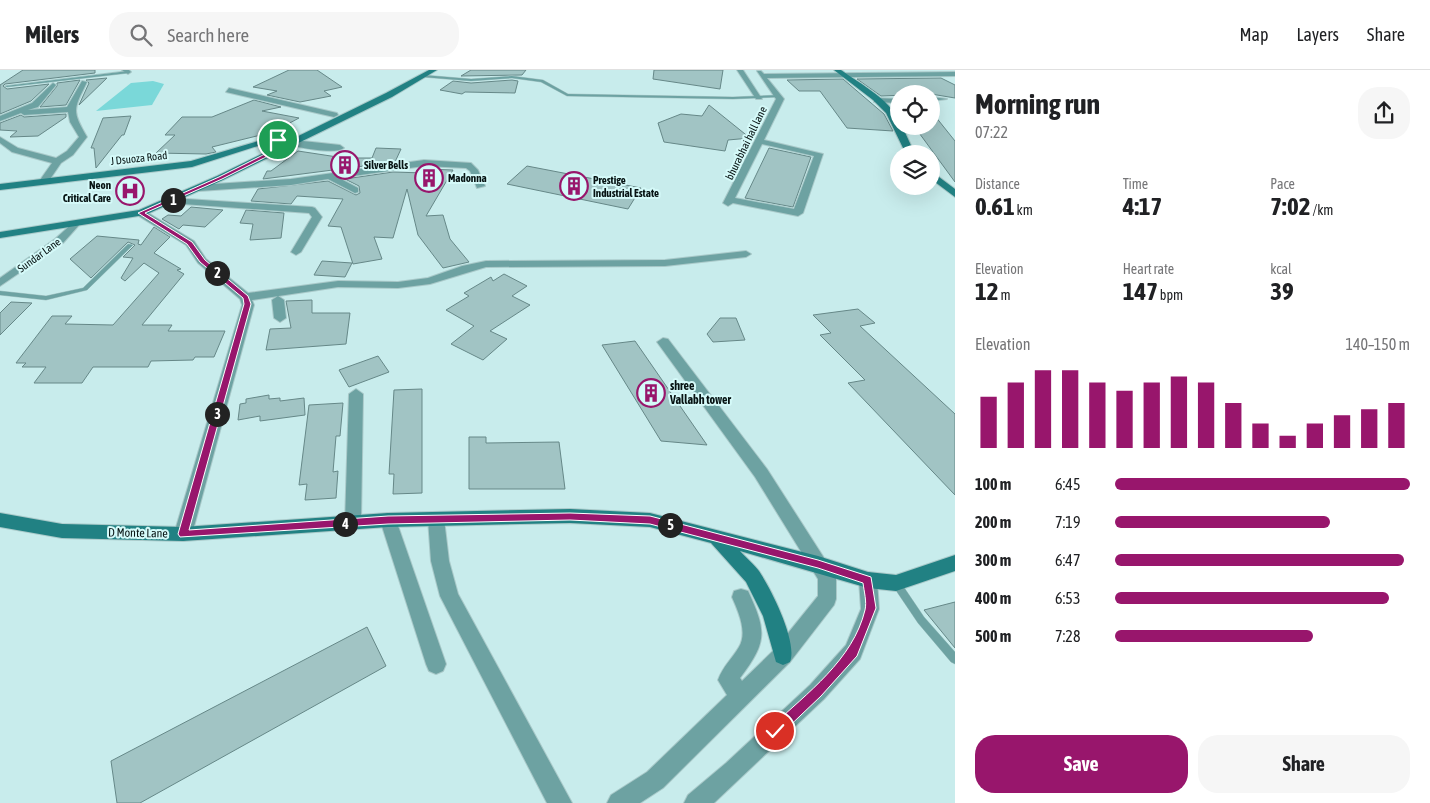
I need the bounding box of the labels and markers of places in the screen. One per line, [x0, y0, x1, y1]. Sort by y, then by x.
pin [257, 119, 299, 161]
building icon: Silver Bells [330, 150, 360, 180]
place label: Silver Bells [364, 159, 408, 171]
building icon: Madonna [414, 163, 444, 193]
building icon: Prestige Industrial Estate [559, 171, 589, 201]
place label: Madonna [448, 172, 487, 184]
place label: Prestige Industrial Estate [593, 174, 659, 199]
hospital icon: Neon Critical Care [115, 176, 145, 206]
place label: Neon Critical Care [63, 179, 111, 204]
pin: 1 [160, 188, 186, 212]
pin: 2 [204, 260, 230, 286]
building icon: shree Vallabh tower [636, 378, 666, 408]
place label: shree Vallabh tower [669, 379, 732, 407]
pin: 3 [204, 402, 230, 426]
pin: 4 [332, 512, 358, 536]
pin: 5 [658, 512, 682, 538]
pin [754, 710, 796, 752]

